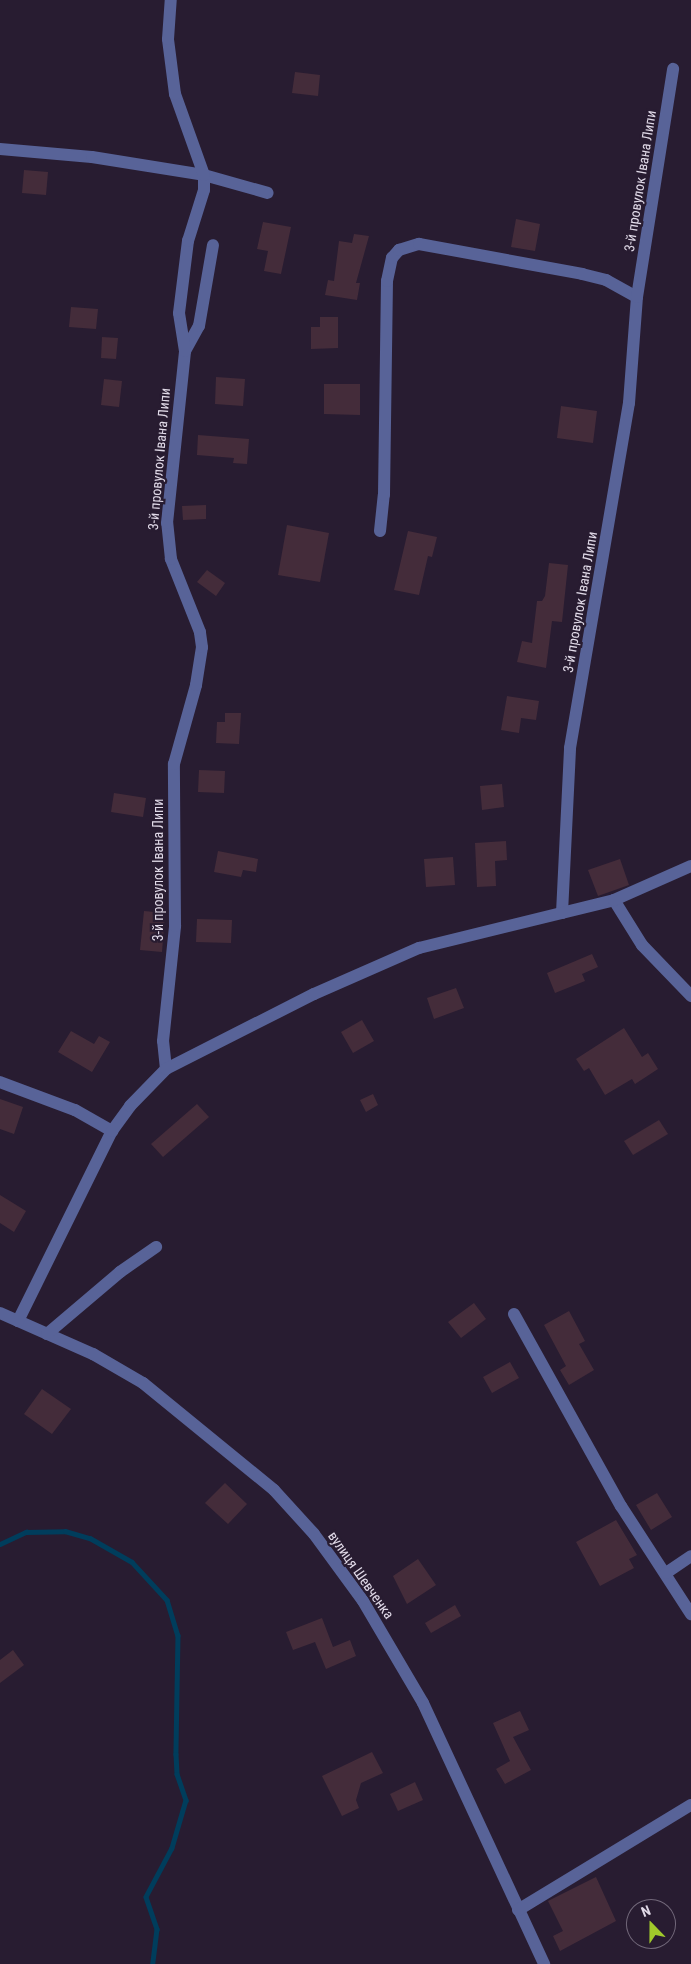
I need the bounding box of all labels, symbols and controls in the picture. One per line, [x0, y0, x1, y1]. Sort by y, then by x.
street label: 3-й провулок Івана Липи [621, 109, 659, 253]
street label: 3-й провулок Івана Липи [144, 387, 174, 531]
street label: 3-й провулок Івана Липи [559, 530, 601, 674]
street label: 3-й провулок Івана Липи [150, 799, 166, 941]
street label: вулиця Шевченка [325, 1528, 397, 1622]
north arrow [626, 1899, 676, 1949]
text: N [639, 1902, 653, 1920]

